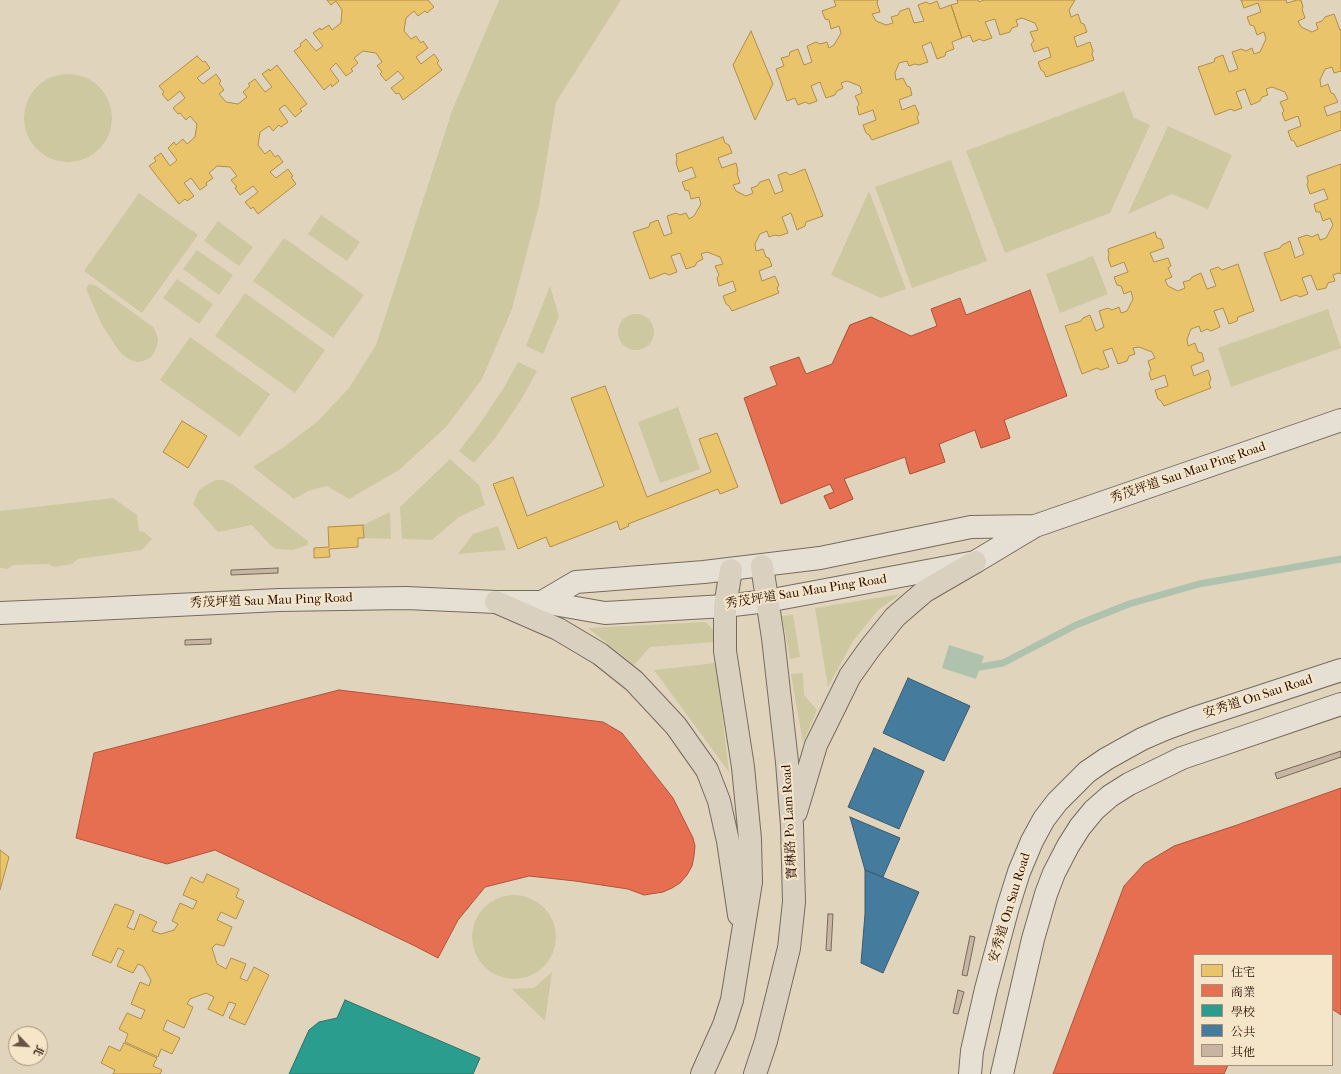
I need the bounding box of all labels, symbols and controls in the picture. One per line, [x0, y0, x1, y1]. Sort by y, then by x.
street label: 秀茂坪道 Sau Mau Ping Road [1108, 439, 1268, 507]
street label: 秀茂坪道 Sau Mau Ping Road [724, 572, 888, 612]
street label: 秀茂坪道 Sau Mau Ping Road [189, 590, 353, 612]
street label: 安秀道 On Sau Road [1201, 672, 1315, 722]
street label: 寶琳路 Po Lam Road [779, 764, 801, 880]
street label: 安秀道 On Sau Road [986, 851, 1034, 965]
legend [1193, 954, 1333, 1066]
text: 住宅 [1231, 965, 1255, 979]
text: 商業 [1231, 985, 1255, 999]
text: 學校 [1231, 1005, 1255, 1019]
text: 公共 [1231, 1025, 1255, 1039]
north arrow [8, 1026, 48, 1066]
text: 北 [30, 1043, 47, 1059]
text: 其他 [1231, 1045, 1255, 1059]

